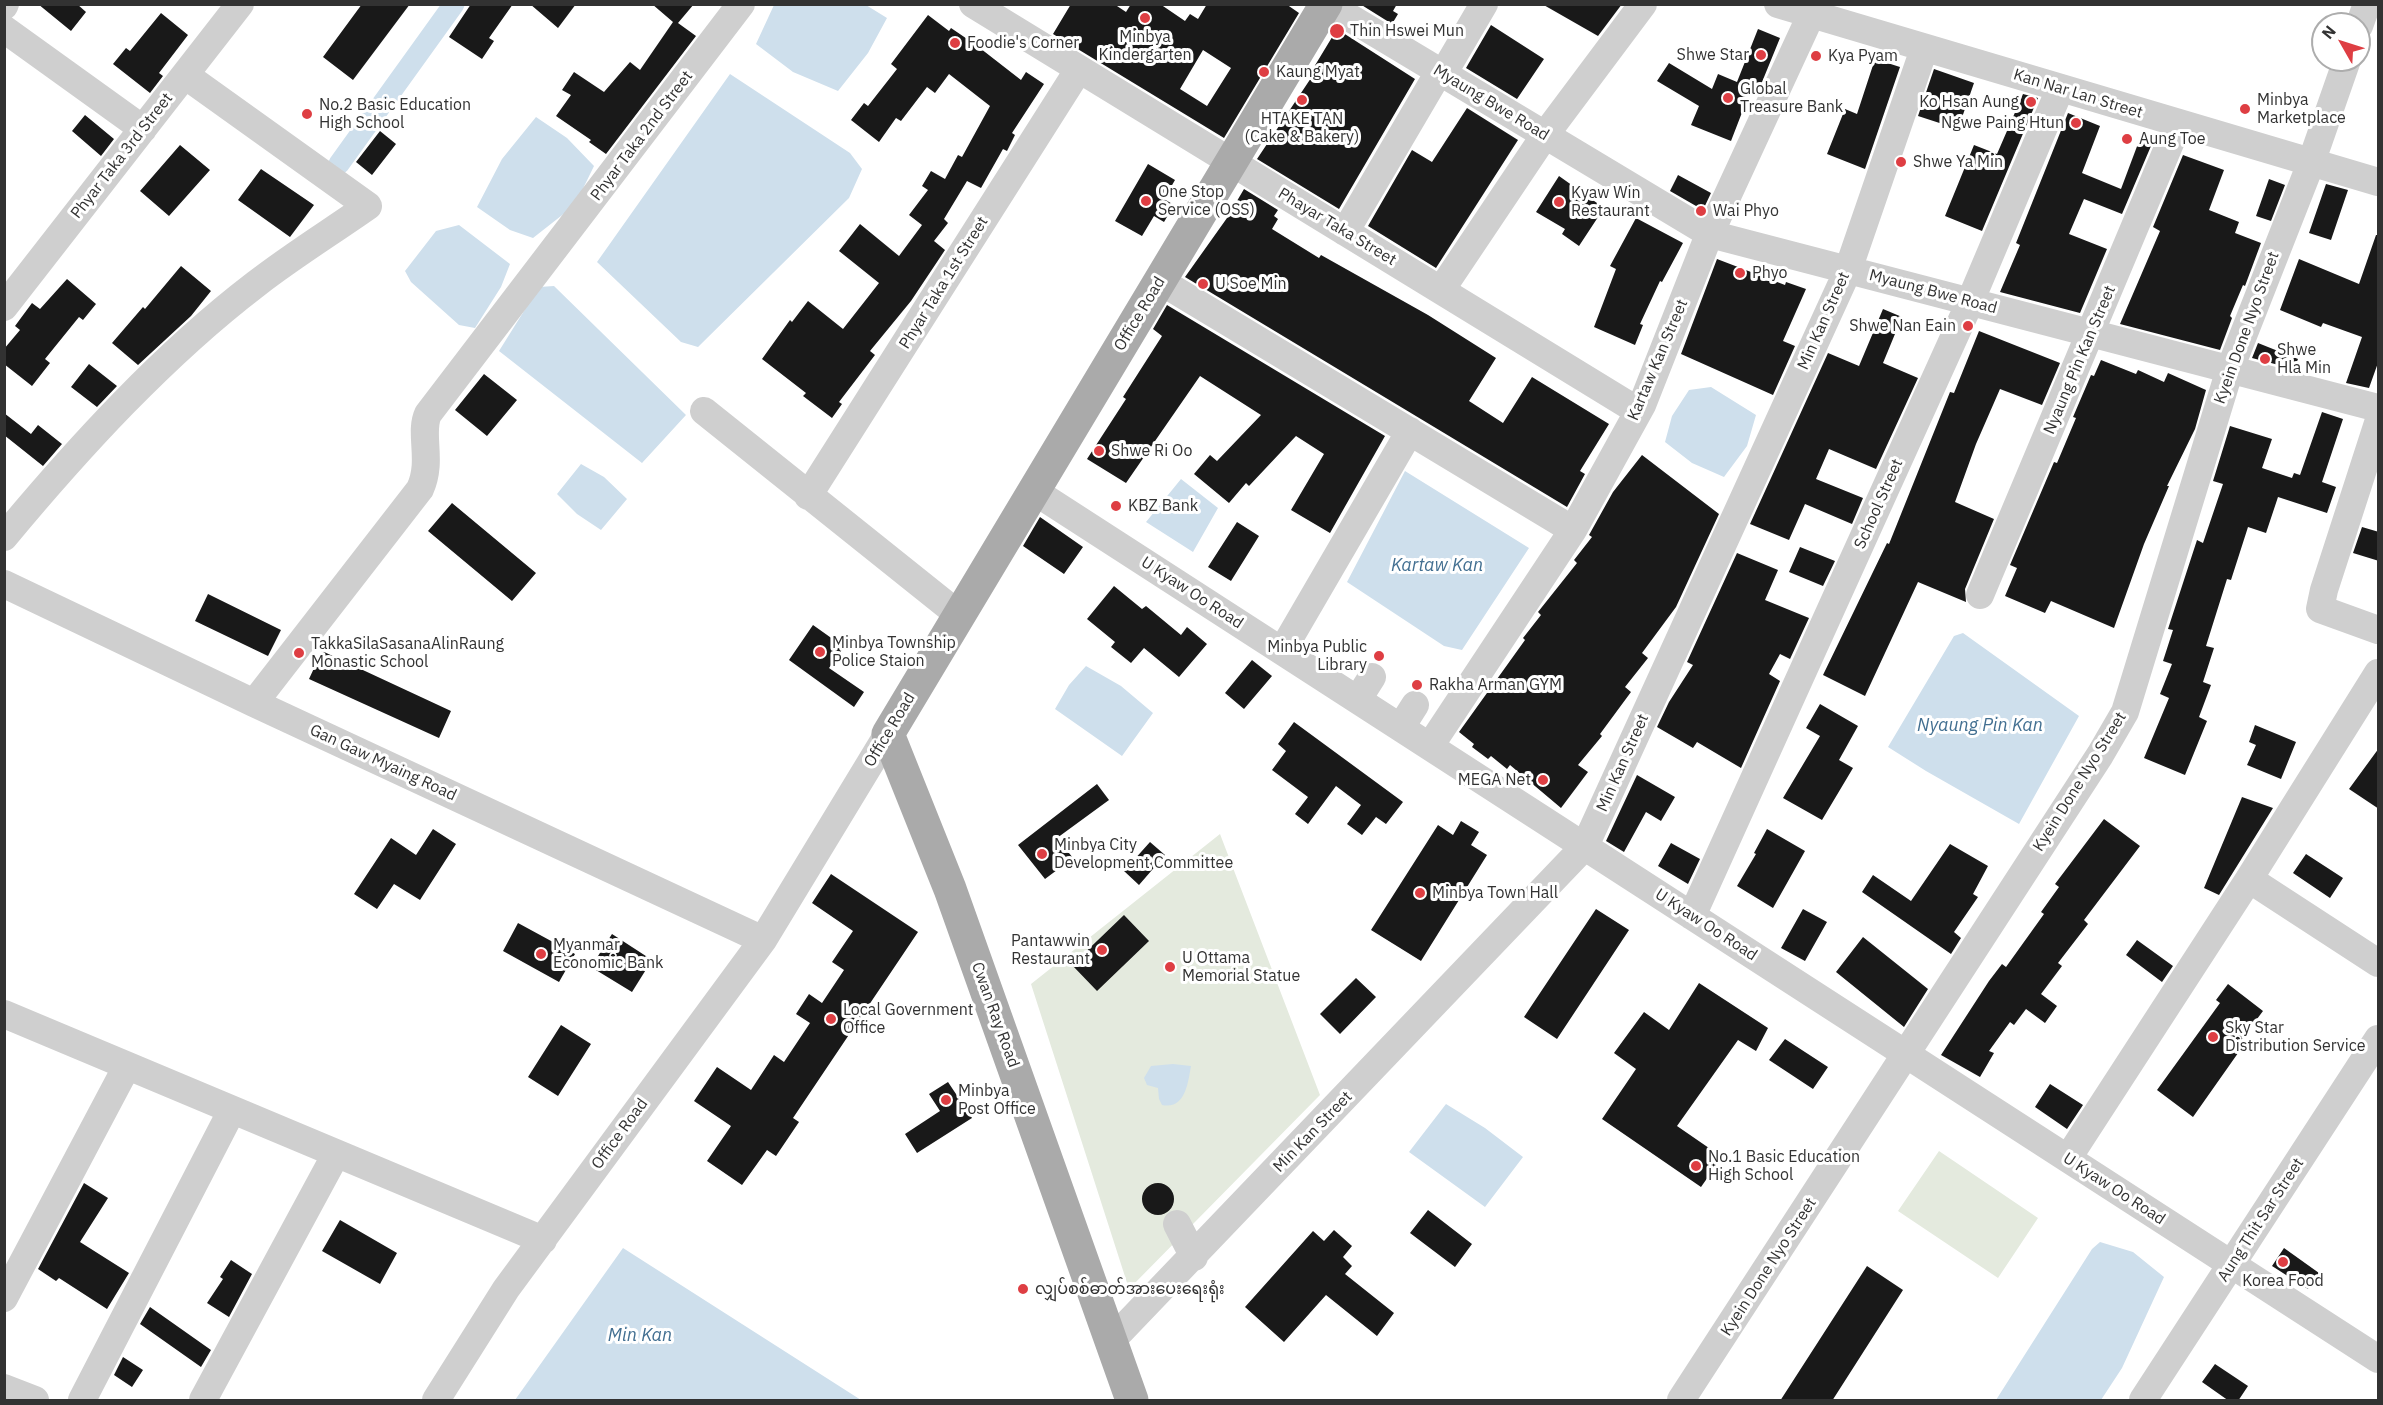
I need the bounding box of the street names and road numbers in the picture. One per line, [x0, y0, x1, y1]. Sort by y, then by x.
street label: Myaung Bwe Road [1430, 61, 1552, 145]
street label: Kan Nar Lan Street [2011, 65, 2145, 123]
street label: Phyar Taka 2nd Street [587, 67, 697, 205]
street label: Phyar Taka 3rd Street [67, 89, 177, 223]
street label: Phayar Taka Street [1274, 184, 1400, 270]
street label: Phyar Taka 1st Street [895, 213, 993, 353]
street label: Kyein Done Nyo Street [2210, 249, 2284, 407]
street label: Myaung Bwe Road [1867, 266, 1999, 318]
street label: Min Kan Street [1794, 269, 1854, 373]
street label: Office Road [1110, 274, 1170, 354]
street label: Nyaung Pin Kan Street [2040, 283, 2120, 437]
street label: Kartaw Kan Street [1624, 297, 1692, 423]
street label: School Street [1851, 456, 1907, 552]
street label: U Kyaw Oo Road [1137, 553, 1247, 633]
street label: Office Road [860, 690, 920, 770]
street label: Kyein Done Nyo Street [2029, 709, 2131, 855]
street label: Min Kan Street [1593, 711, 1653, 815]
street label: Gan Gaw Myaing Road [307, 721, 459, 805]
street label: U Kyaw Oo Road [1651, 885, 1761, 965]
street label: Cwan Ray Road [967, 960, 1023, 1070]
street label: Min Kan Street [1270, 1088, 1356, 1176]
street label: Office Road [588, 1095, 652, 1173]
street label: U Kyaw Oo Road [2059, 1149, 2169, 1229]
street label: Aung Thit Sar Street [2214, 1155, 2308, 1285]
street label: Kyein Done Nyo Street [1717, 1194, 1821, 1340]

